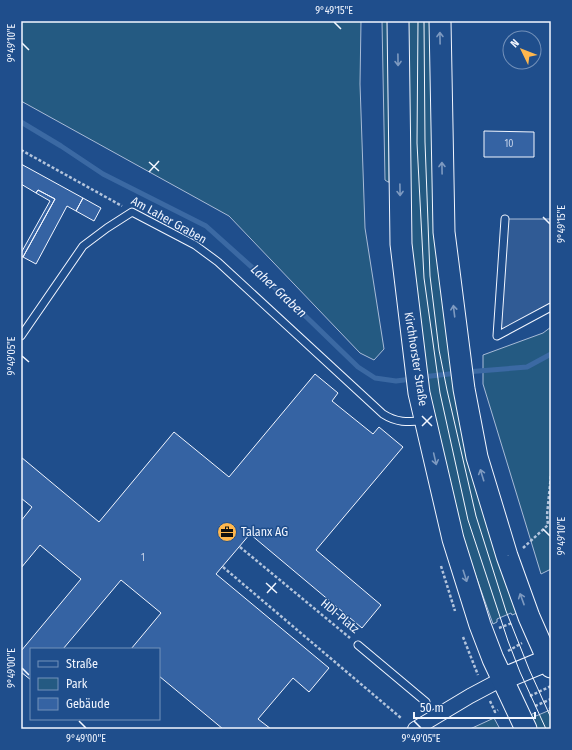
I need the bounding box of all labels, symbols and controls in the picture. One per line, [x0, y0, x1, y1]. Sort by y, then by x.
text: 9°49'15"E [315, 5, 353, 17]
text: 9°49'10"E [6, 23, 18, 62]
north arrow [502, 30, 542, 70]
one-way arrow [436, 32, 443, 45]
text: N [508, 37, 522, 50]
one-way arrow [394, 53, 402, 66]
house number: 10 [504, 138, 514, 150]
one-way arrow [439, 162, 446, 175]
one-way arrow [396, 183, 404, 196]
street label: Am Laher Graben [129, 194, 209, 246]
text: 9°49'15"E [556, 205, 568, 243]
water label: Laher Graben [248, 261, 310, 321]
one-way arrow [450, 305, 458, 318]
street label: Kirchhorster Straße [402, 311, 430, 407]
text: 9°49'05"E [6, 336, 18, 375]
one-way arrow [431, 452, 439, 465]
one-way arrow [478, 469, 485, 482]
text: 9°49'10"E [556, 516, 568, 555]
office icon: Talanx AG [216, 521, 238, 543]
place label: Talanx AG [241, 525, 288, 539]
house number: 1 [141, 552, 145, 564]
one-way arrow [462, 569, 469, 582]
one-way arrow [518, 593, 526, 605]
street label: HDI-Platz [318, 596, 362, 636]
text: 9°49'00"E [6, 648, 18, 688]
legend [30, 648, 160, 720]
text: Straße [66, 657, 98, 671]
text: Park [66, 677, 88, 691]
scale bar [414, 694, 535, 720]
text: Gebäude [66, 697, 110, 711]
text: 50 m [420, 701, 444, 715]
text: 9°49'00"E [66, 733, 106, 745]
text: 9°49'05"E [402, 733, 441, 745]

